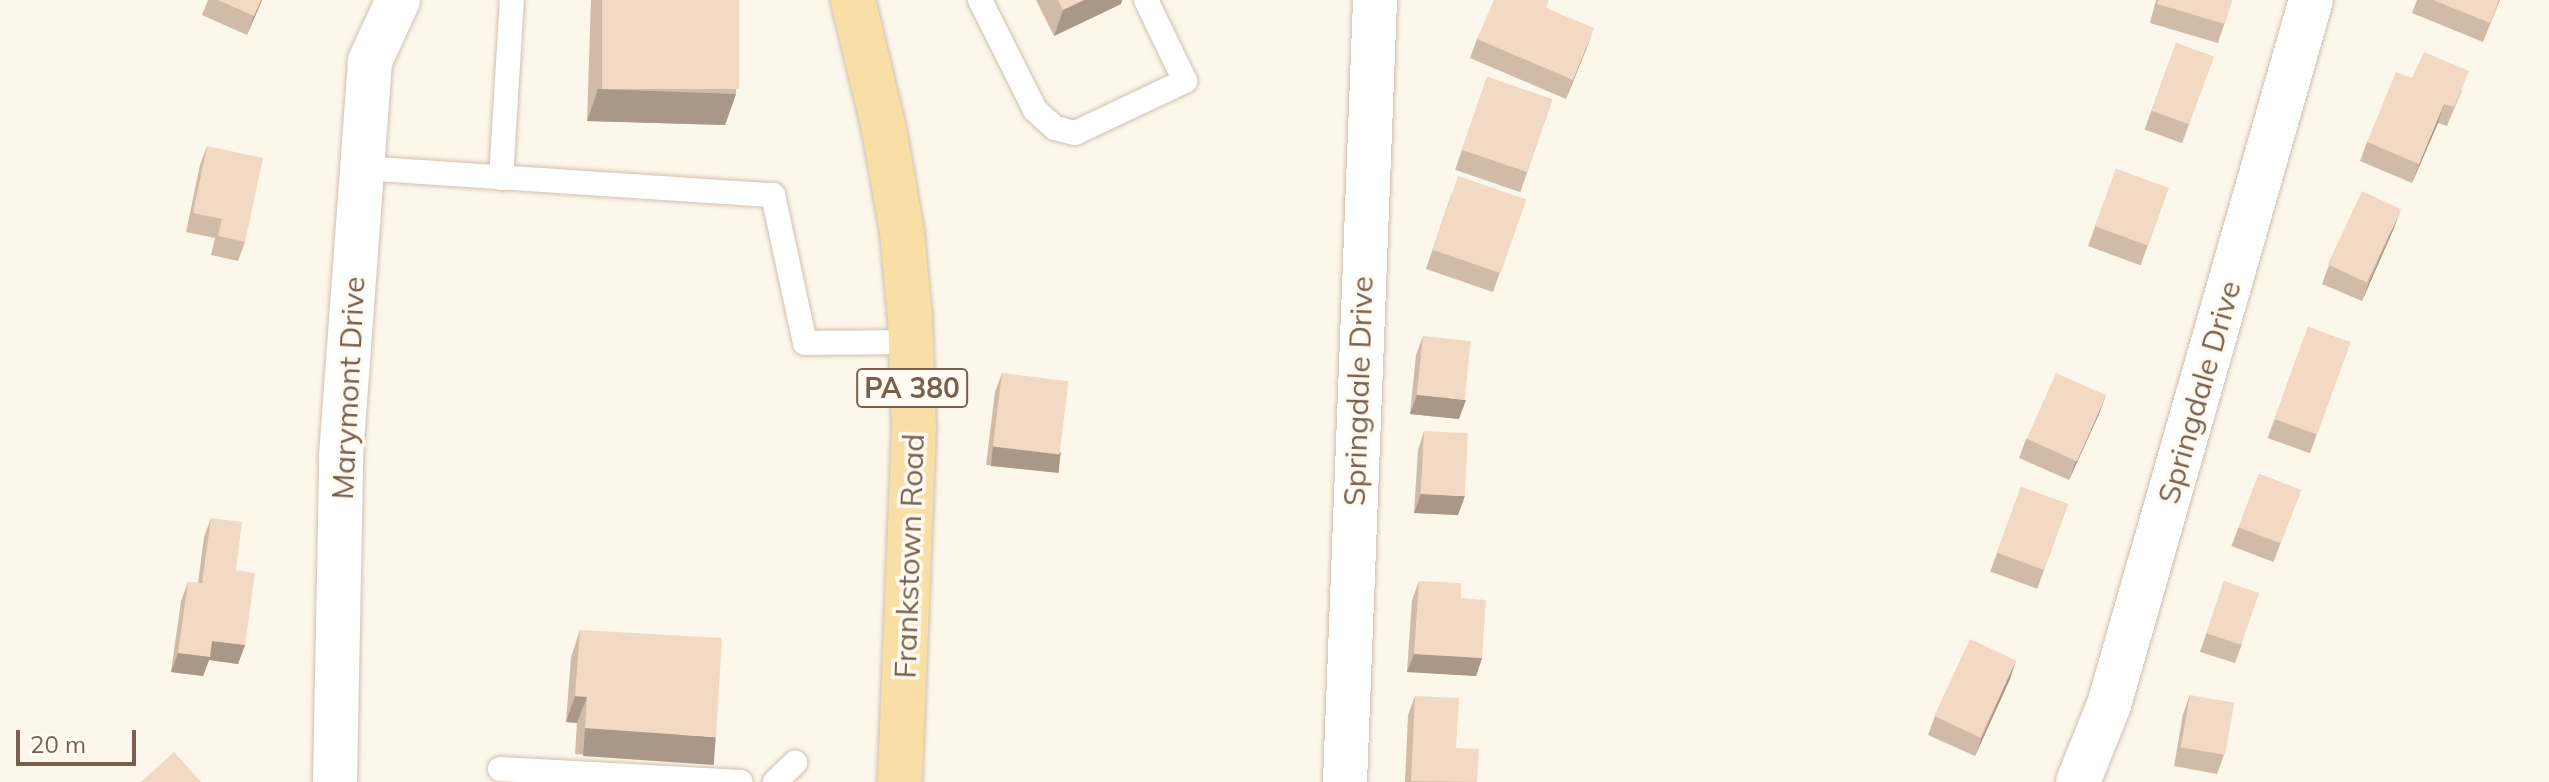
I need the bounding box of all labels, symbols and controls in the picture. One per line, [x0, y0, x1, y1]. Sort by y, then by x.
street label: Springdale Drive [1336, 275, 1380, 507]
street label: Marymont Drive [324, 276, 372, 500]
street label: Springdale Drive [2150, 276, 2248, 508]
road number: PA 380 [856, 364, 968, 412]
street label: Frankstown Road [887, 433, 931, 679]
scale bar [20, 714, 140, 764]
text: 20 m [30, 729, 86, 759]

